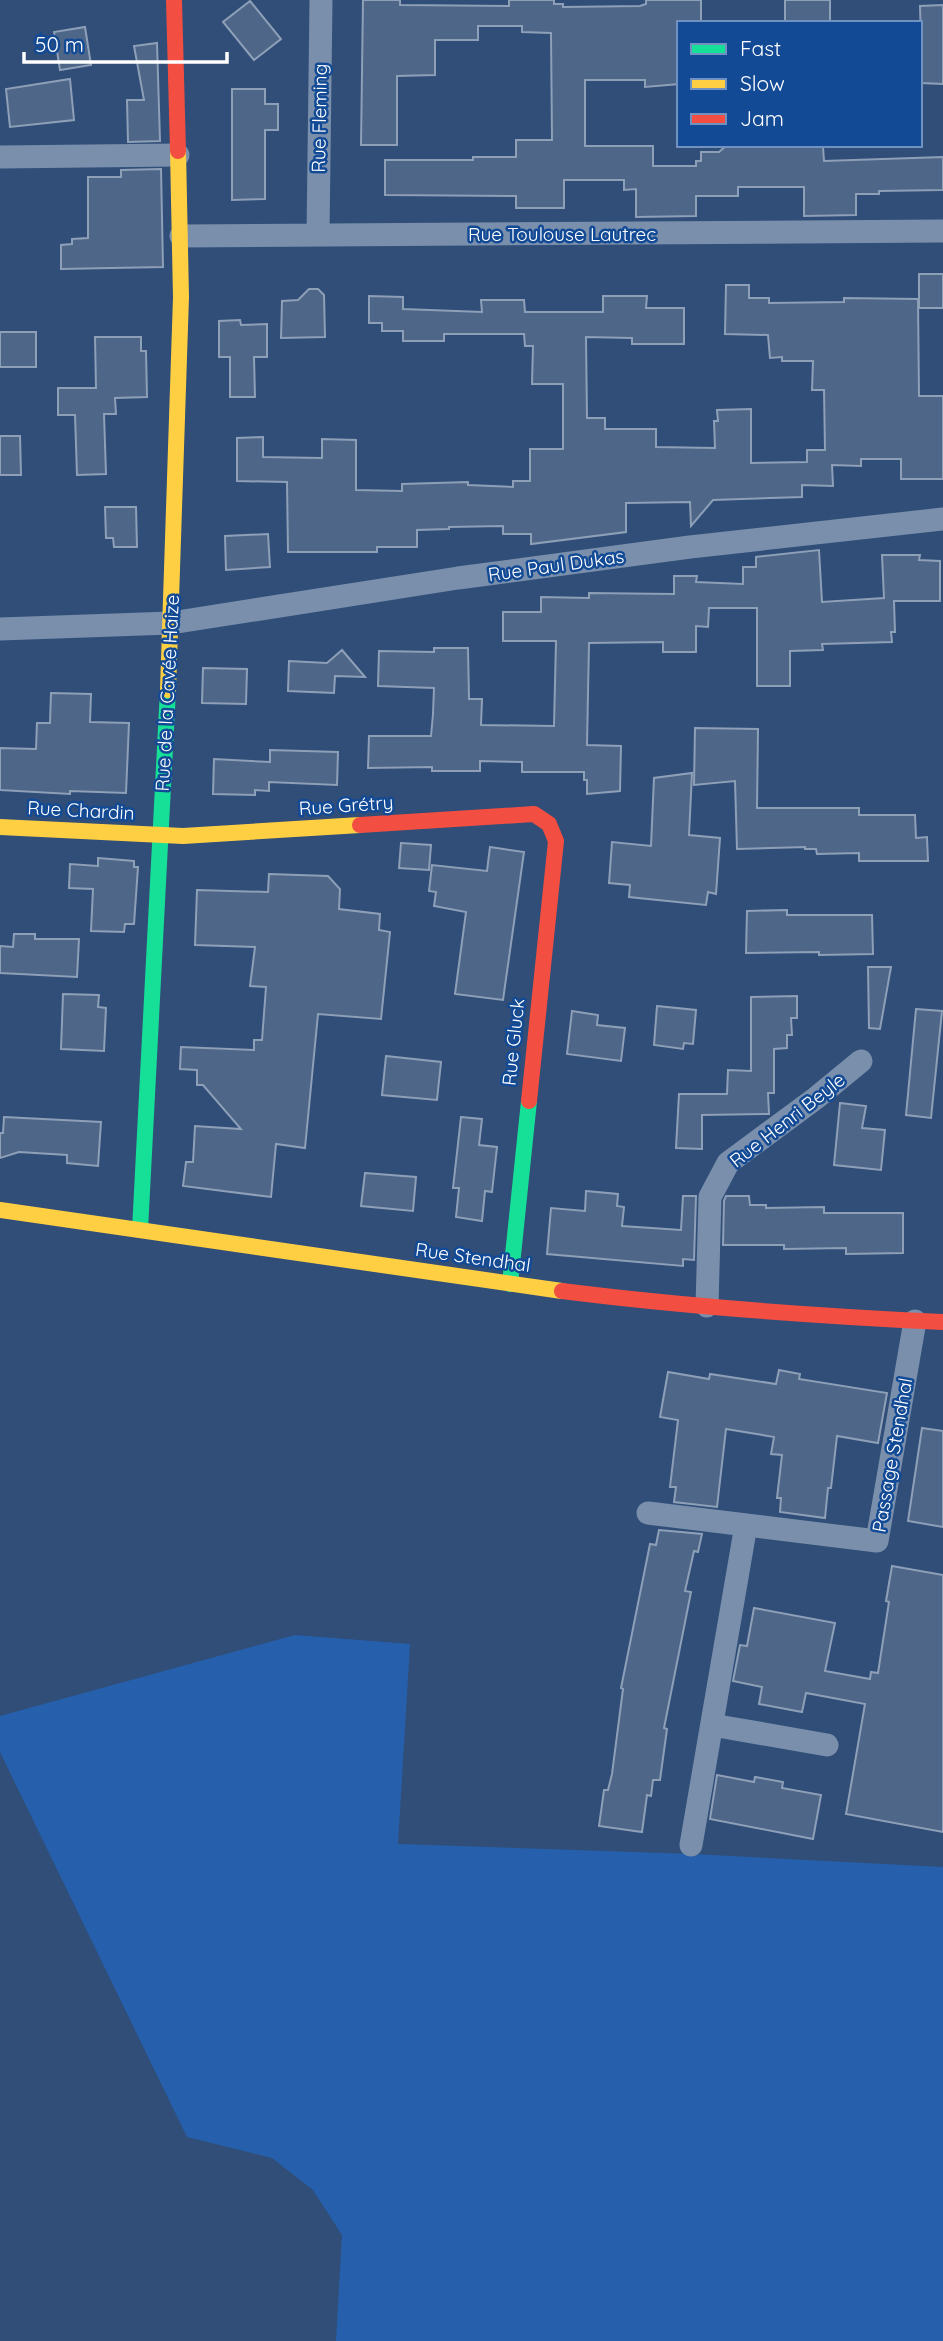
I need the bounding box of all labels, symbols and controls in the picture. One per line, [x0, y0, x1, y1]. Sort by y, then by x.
scale bar [24, 21, 228, 65]
legend [677, 21, 922, 147]
text: 50 m [35, 31, 84, 57]
text: Fast [740, 35, 781, 61]
street label: Rue Fleming [306, 63, 332, 173]
text: Slow [740, 70, 785, 96]
text: Jam [740, 105, 784, 131]
street label: Rue Toulouse Lautrec [468, 222, 656, 246]
street label: Rue Paul Dukas [486, 544, 626, 586]
street label: Rue de la Cavée Haize [150, 594, 184, 792]
street label: Rue Grétry [298, 790, 394, 820]
street label: Rue Chardin [27, 795, 135, 825]
street label: Rue Gluck [496, 997, 530, 1087]
street label: Rue Henri Beyle [724, 1067, 850, 1173]
street label: Rue Stendhal [414, 1237, 532, 1277]
street label: Passage Stendhal [867, 1376, 917, 1534]

